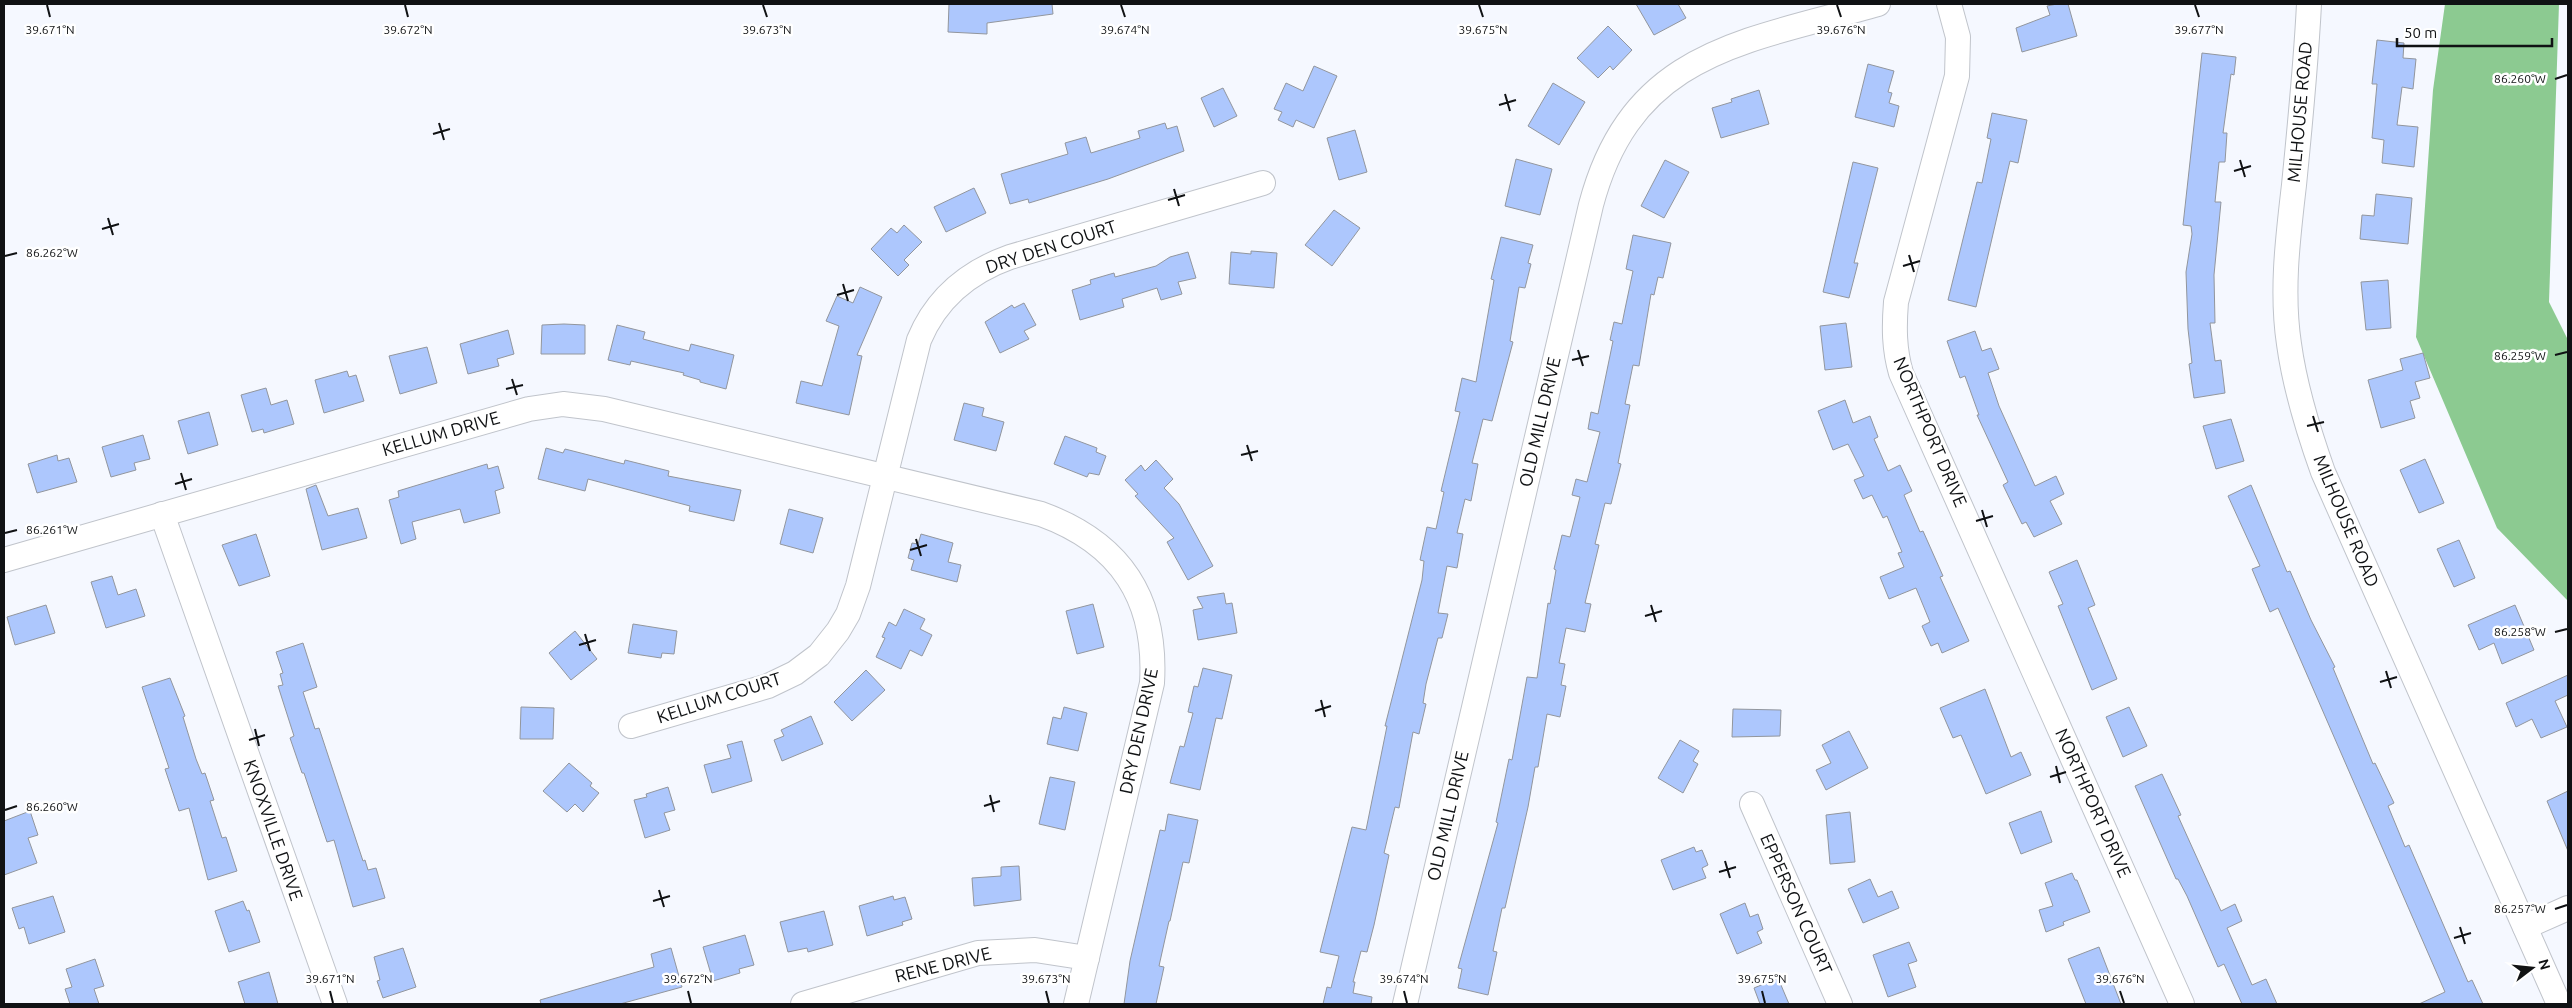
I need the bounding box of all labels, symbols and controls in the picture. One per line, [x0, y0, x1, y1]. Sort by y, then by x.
scale bar [2397, 15, 2552, 47]
text: 39.671°N [25, 23, 75, 36]
text: 39.672°N [383, 23, 433, 36]
text: 39.673°N [742, 23, 792, 36]
text: 39.674°N [1100, 23, 1150, 36]
text: 39.675°N [1458, 23, 1508, 36]
text: 39.676°N [1816, 23, 1866, 36]
text: 39.677°N [2174, 23, 2224, 36]
text: 50 m [2404, 24, 2437, 41]
street label: MILHOUSE ROAD [2283, 41, 2315, 183]
text: 86.260°W [2494, 72, 2546, 85]
street label: DRY DEN COURT [983, 215, 1119, 277]
text: 86.262°W [26, 246, 78, 259]
text: 86.259°W [2494, 349, 2546, 362]
street label: NORTHPORT DRIVE [1890, 354, 1972, 510]
street label: OLD MILL DRIVE [1514, 355, 1564, 489]
street label: KELLUM DRIVE [380, 407, 502, 459]
street label: MILHOUSE ROAD [2310, 452, 2384, 590]
text: 86.261°W [26, 523, 78, 536]
text: 86.258°W [2494, 625, 2546, 638]
street label: DRY DEN DRIVE [1115, 666, 1161, 796]
street label: KELLUM COURT [654, 668, 783, 727]
street label: NORTHPORT DRIVE [2052, 725, 2136, 880]
street label: OLD MILL DRIVE [1422, 749, 1472, 883]
street label: KNOXVILLE DRIVE [240, 757, 307, 903]
text: 86.260°W [26, 800, 78, 813]
street label: EPPERSON COURT [1757, 830, 1837, 977]
text: 86.257°W [2494, 902, 2546, 915]
street label: RENE DRIVE [893, 942, 993, 986]
north arrow [2507, 943, 2557, 993]
text: N [2535, 957, 2554, 972]
text: 39.671°N [305, 972, 355, 985]
text: 39.672°N [663, 972, 713, 985]
text: 39.673°N [1021, 972, 1071, 985]
text: 39.674°N [1379, 972, 1429, 985]
text: 39.675°N [1737, 972, 1787, 985]
text: 39.676°N [2095, 972, 2145, 985]

